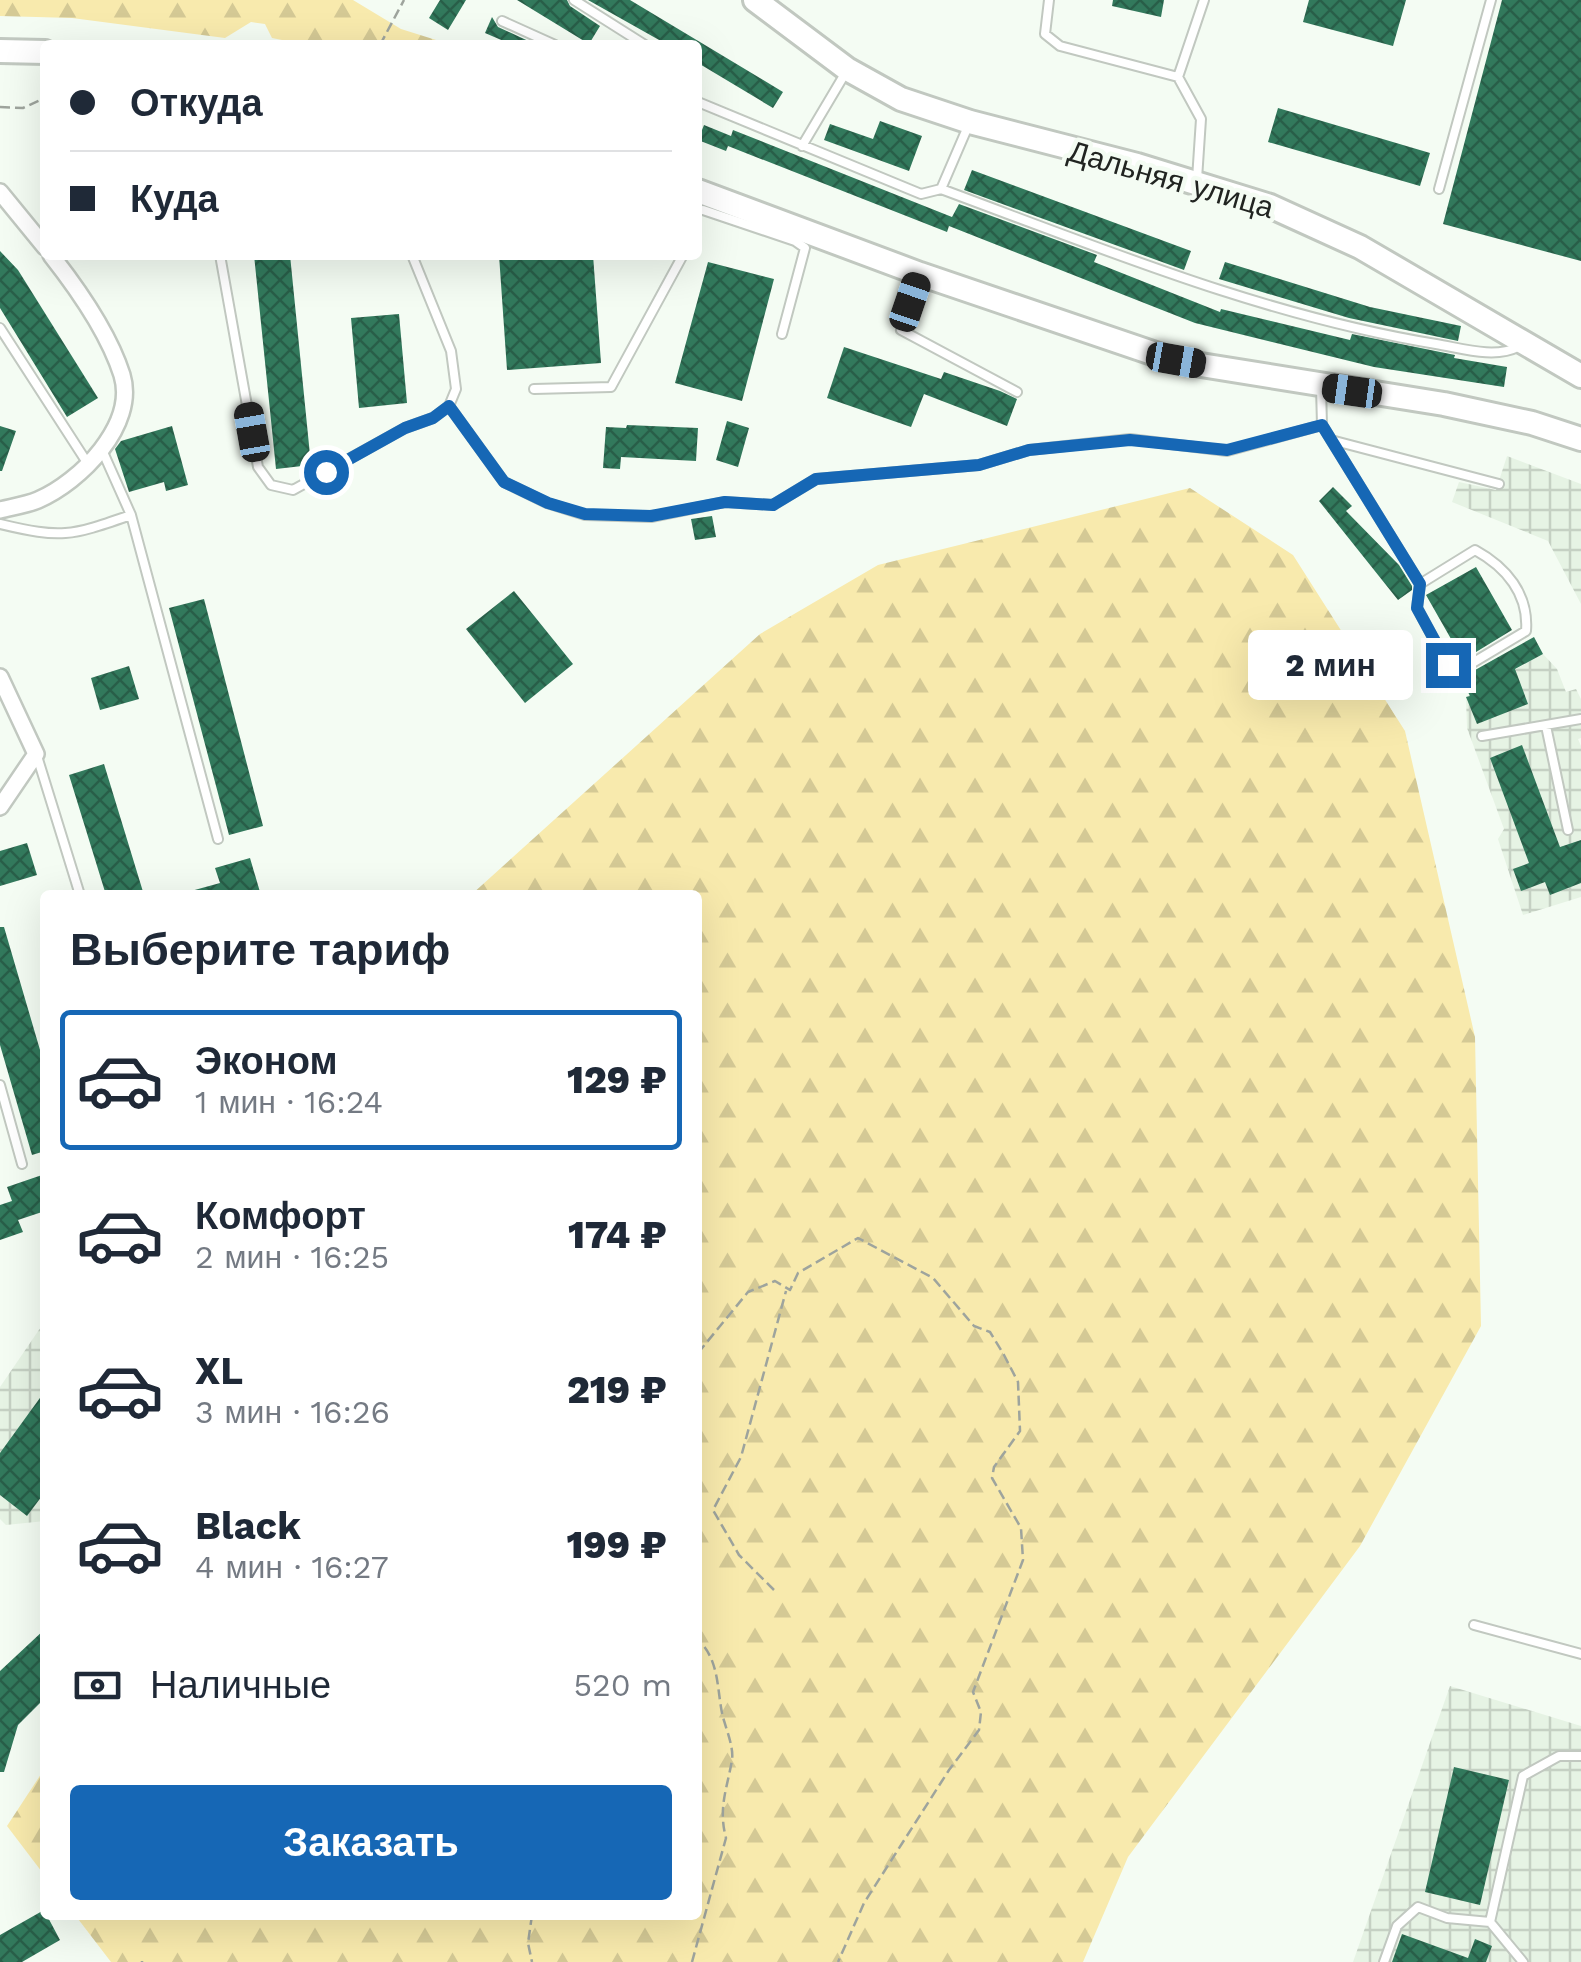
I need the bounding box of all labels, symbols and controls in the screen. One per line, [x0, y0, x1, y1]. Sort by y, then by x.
text: Откуда [130, 81, 263, 125]
street label: Дальняя улица [1064, 133, 1278, 225]
text: Куда [130, 177, 219, 221]
car [886, 269, 934, 335]
car [1144, 340, 1208, 380]
car [1320, 372, 1384, 410]
car [232, 400, 272, 464]
route start [304, 450, 349, 495]
callout: 2 мин [1248, 630, 1413, 700]
route end [1426, 643, 1471, 688]
text: 2 мин [1285, 646, 1376, 684]
text: Выберите тариф [70, 923, 450, 976]
icon: car [75, 1035, 165, 1125]
text: Эконом [195, 1039, 338, 1083]
text: 129 ₽ [567, 1058, 667, 1102]
text: 1 мин · 16:24 [195, 1083, 383, 1121]
icon: car [75, 1190, 165, 1280]
text: Комфорт [195, 1194, 366, 1238]
text: 174 ₽ [568, 1213, 667, 1257]
text: 2 мин · 16:25 [195, 1238, 389, 1276]
icon: car [75, 1345, 165, 1435]
text: XL [195, 1349, 243, 1393]
text: 219 ₽ [567, 1368, 667, 1412]
text: 3 мин · 16:26 [195, 1393, 390, 1431]
icon: car [75, 1500, 165, 1590]
text: Black [195, 1504, 301, 1548]
text: 199 ₽ [566, 1523, 667, 1567]
text: 4 мин · 16:27 [195, 1548, 389, 1586]
icon: cash [70, 1658, 125, 1713]
text: Наличные [150, 1663, 331, 1707]
text: 520 m [573, 1666, 672, 1704]
button: Заказать [70, 1785, 672, 1900]

